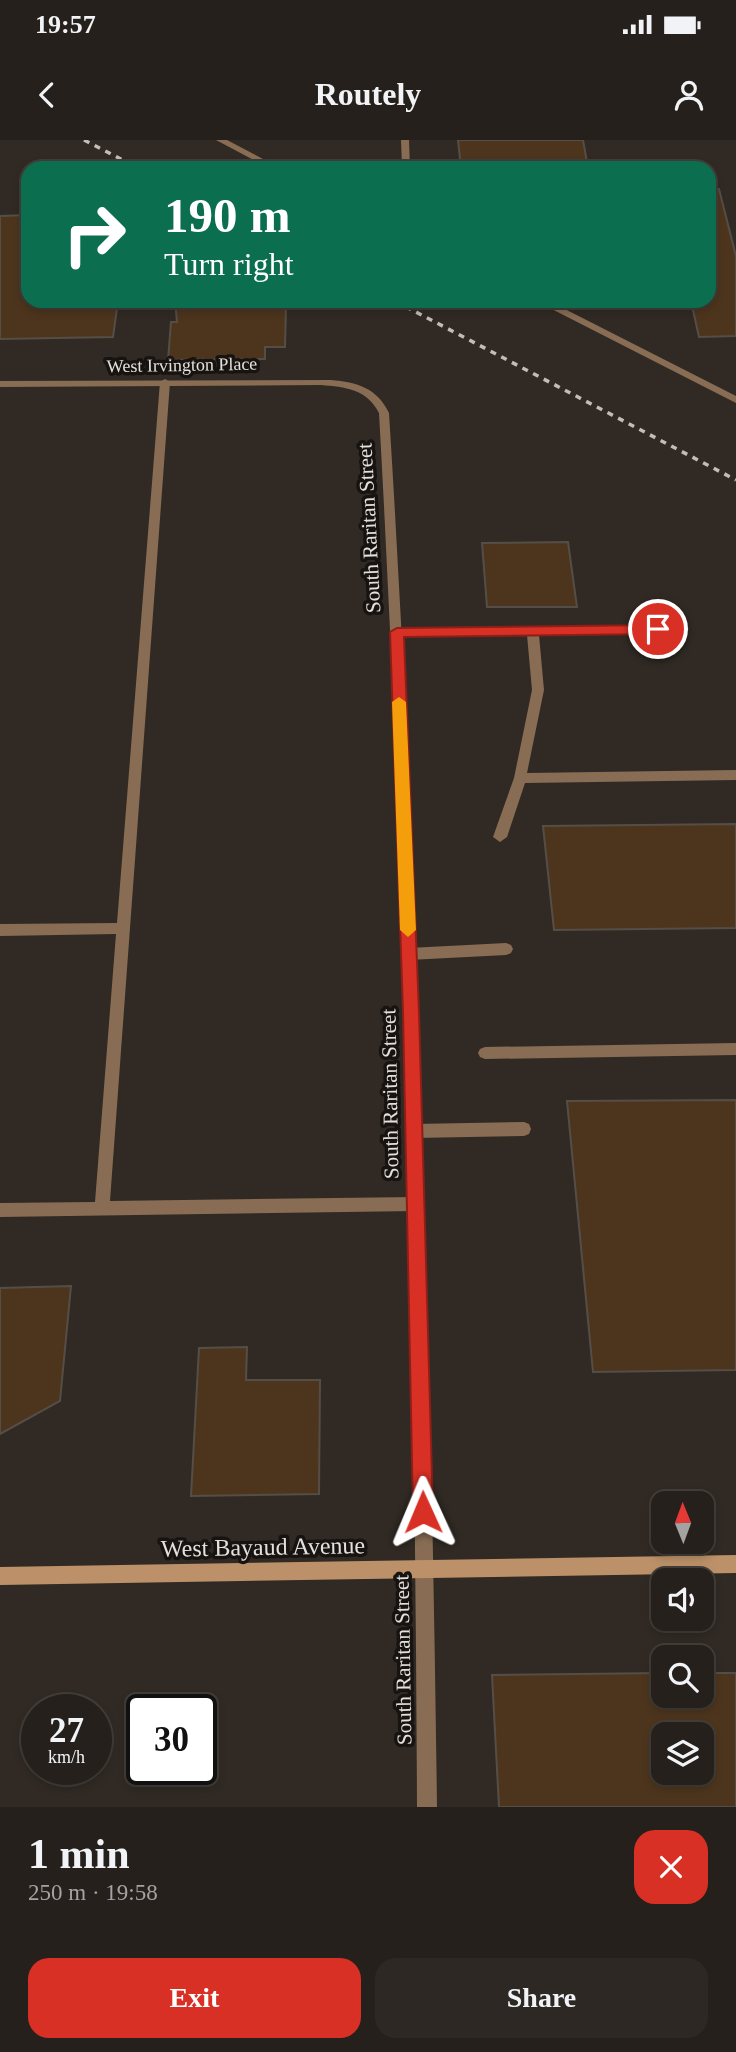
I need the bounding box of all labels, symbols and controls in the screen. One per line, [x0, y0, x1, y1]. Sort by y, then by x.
text: 19:57 [35, 10, 96, 39]
icon: back [28, 76, 66, 114]
text: Routely [315, 76, 421, 112]
icon: person [670, 76, 708, 114]
text: 190 m [164, 188, 291, 243]
icon: right [49, 189, 140, 280]
text: Turn right [164, 246, 294, 282]
street label: West Irvington Place [107, 354, 257, 376]
street label: South Raritan Street [353, 442, 385, 614]
pin [628, 599, 688, 659]
icon: arrive [639, 610, 677, 648]
street label: South Raritan Street [377, 1008, 403, 1179]
position arrow [386, 1475, 460, 1549]
north arrow [651, 1491, 714, 1554]
map controls [651, 1491, 714, 1785]
street label: West Bayaud Avenue [161, 1532, 365, 1562]
button: sound [651, 1568, 714, 1631]
street label: South Raritan Street [390, 1574, 416, 1745]
button: search [651, 1645, 714, 1708]
speed limit sign: 30 [126, 1694, 217, 1785]
text: 27 [49, 1711, 84, 1750]
button: layers [651, 1722, 714, 1785]
text: km/h [48, 1747, 85, 1767]
button: close [634, 1830, 708, 1904]
text: 1 min [28, 1831, 130, 1877]
text: 250 m · 19:58 [28, 1880, 158, 1905]
button: Exit [28, 1958, 361, 2038]
button: Share [375, 1958, 708, 2038]

